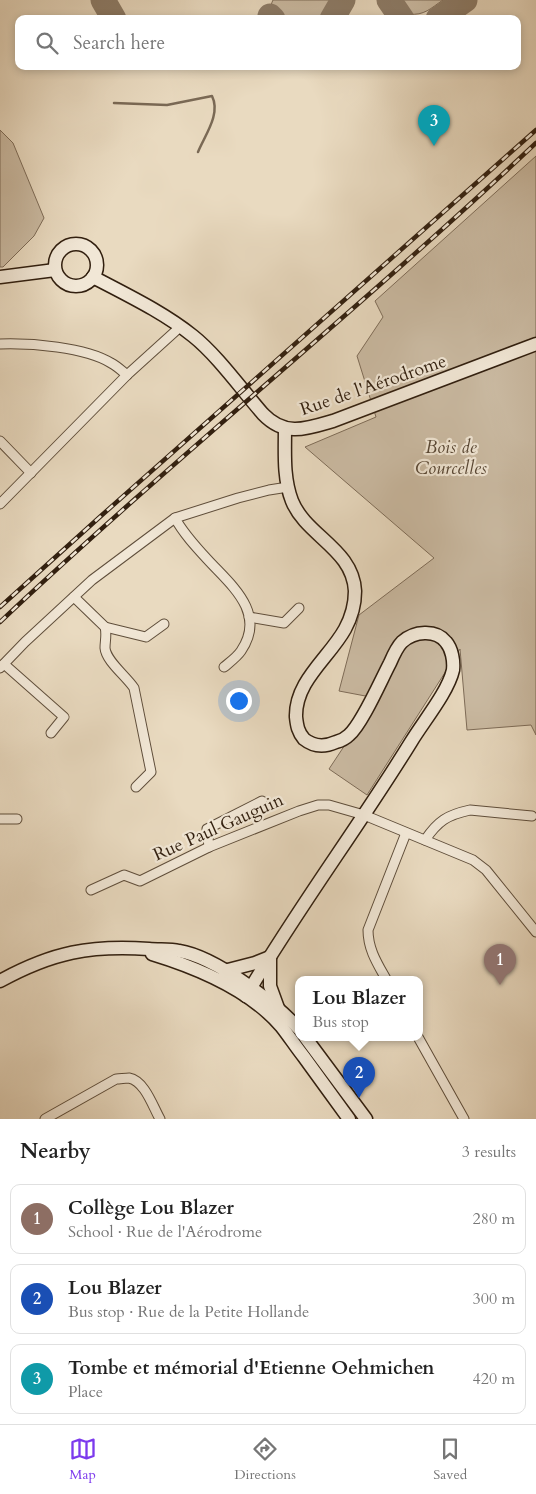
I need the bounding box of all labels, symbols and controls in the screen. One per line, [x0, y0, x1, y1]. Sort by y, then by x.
search box [15, 15, 521, 70]
icon: search [33, 29, 61, 57]
text: Search here [73, 30, 165, 56]
pin: 3 [418, 105, 450, 146]
street label: Rue de l'Aérodrome [297, 349, 450, 422]
park label: Bois de Courcelles [415, 435, 487, 481]
your location [226, 688, 252, 714]
street label: Rue Paul Gauguin [149, 787, 288, 867]
pin: 1 [484, 944, 516, 985]
popup [295, 976, 423, 1041]
text: Lou Blazer [312, 985, 406, 1011]
text: Bus stop [312, 1011, 369, 1033]
pin: 2 [343, 1057, 375, 1098]
text: Nearby [20, 1137, 91, 1166]
text: 3 results [462, 1141, 516, 1163]
text: Collège Lou Blazer [68, 1195, 234, 1221]
text: 1 [33, 1208, 41, 1230]
text: 280 m [473, 1208, 515, 1230]
text: School · Rue de l'Aérodrome [68, 1221, 262, 1243]
text: Lou Blazer [68, 1275, 162, 1301]
text: 2 [33, 1288, 41, 1310]
text: 300 m [473, 1288, 515, 1310]
text: Bus stop · Rue de la Petite Hollande [68, 1301, 309, 1323]
text: Tombe et mémorial d'Etienne Oehmichen [68, 1355, 435, 1381]
text: 3 [33, 1368, 41, 1390]
text: 420 m [473, 1368, 515, 1390]
text: Place [68, 1381, 103, 1403]
tab: Map [69, 1435, 97, 1484]
tab: Directions [234, 1435, 296, 1484]
tab: Saved [433, 1435, 467, 1484]

